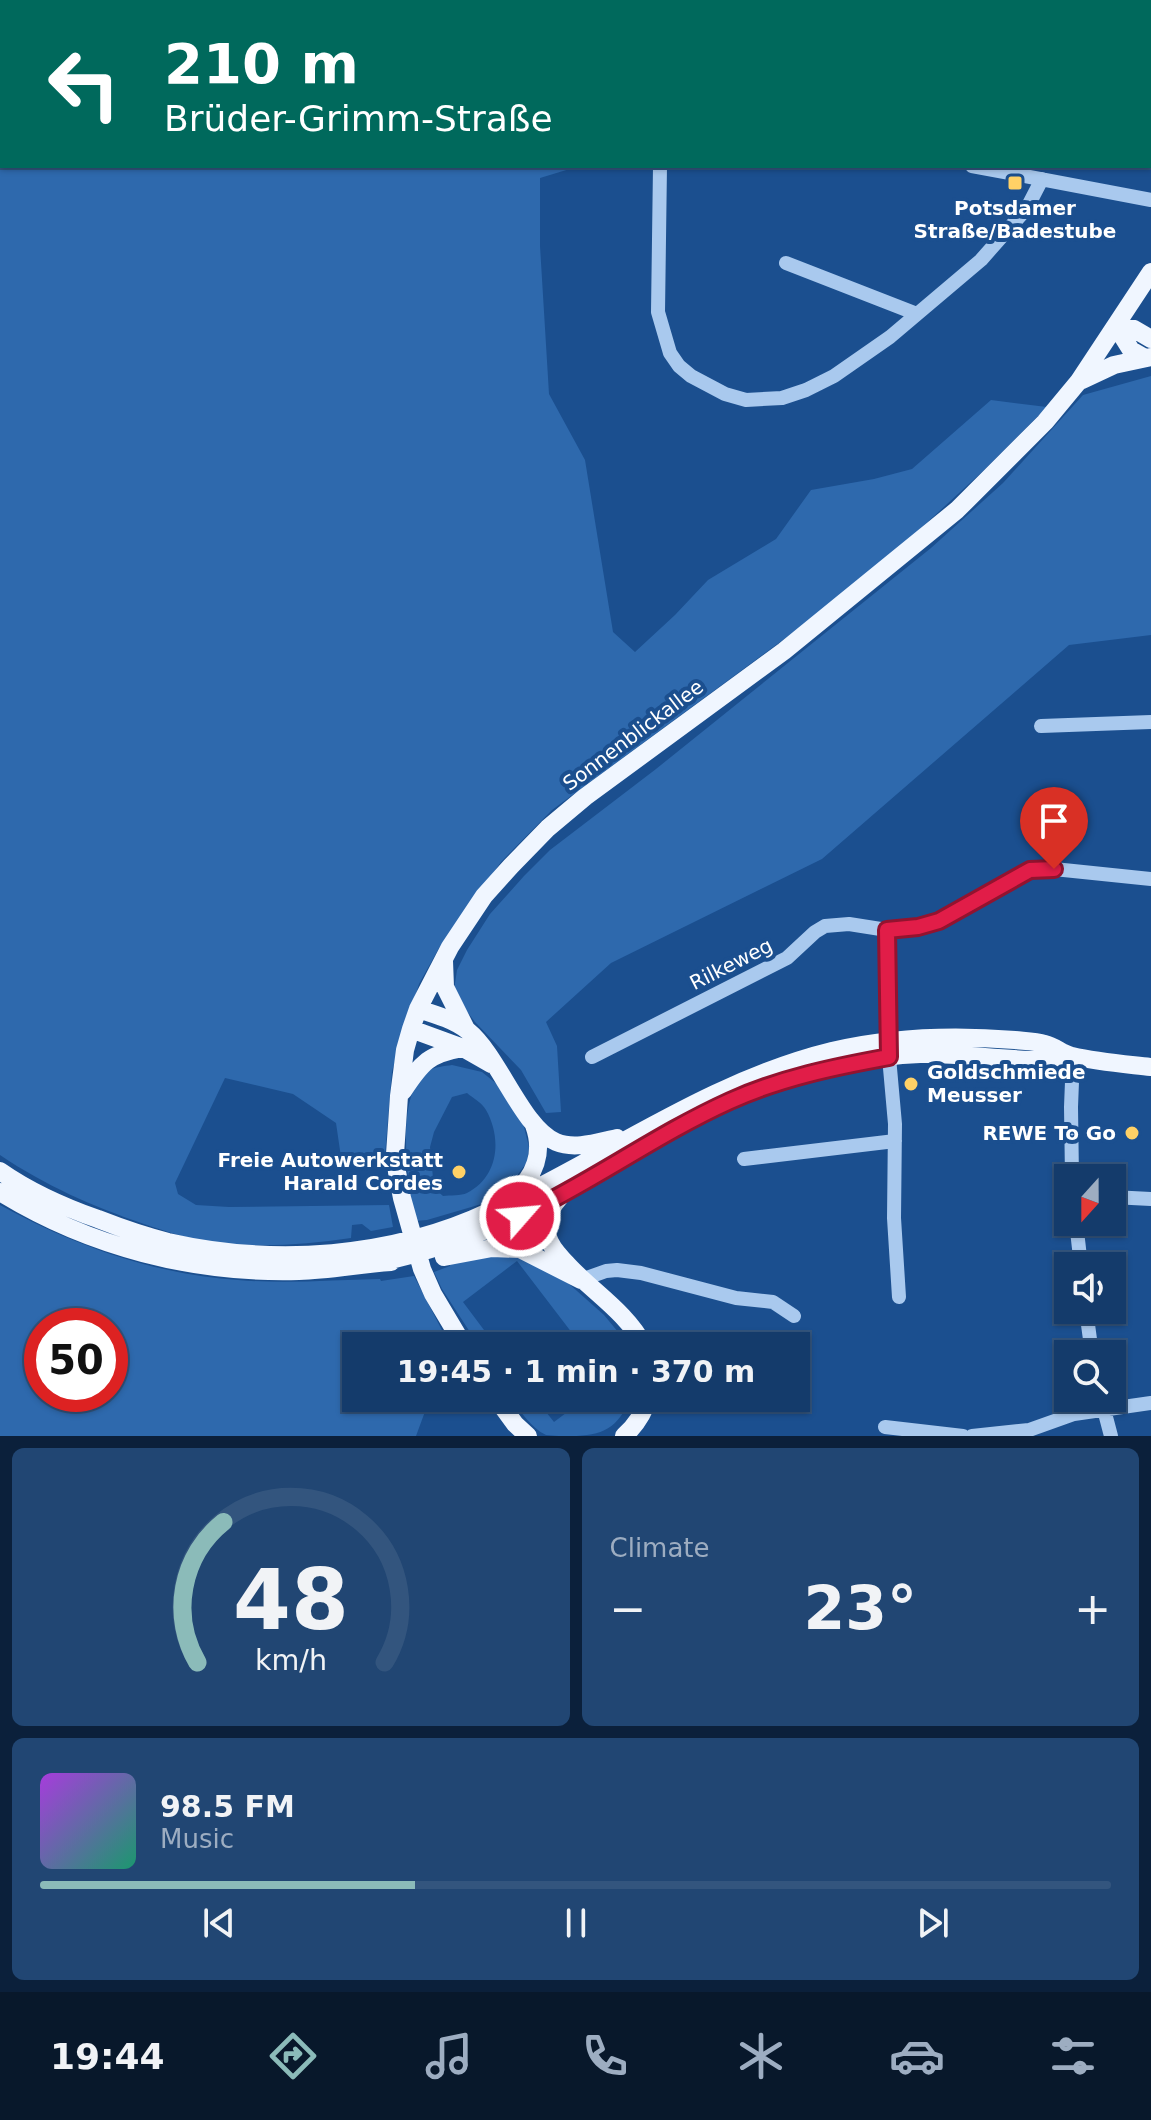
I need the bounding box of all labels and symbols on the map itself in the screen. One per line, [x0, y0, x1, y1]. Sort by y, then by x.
marker: Potsdamer Straße/Badestube [1006, 174, 1024, 192]
place label: Potsdamer Straße/Badestube [914, 196, 1116, 243]
street label: Sonnenblickallee [558, 674, 708, 796]
pin [1020, 787, 1088, 869]
street label: Rilkeweg [686, 933, 776, 995]
place label: Goldschmiede Meusser [927, 1060, 1085, 1107]
marker: Goldschmiede Meusser [902, 1075, 920, 1093]
place label: REWE To Go [982, 1121, 1116, 1145]
marker: REWE To Go [1123, 1124, 1141, 1142]
place label: Freie Autowerkstatt Harald Cordes [218, 1148, 443, 1195]
marker: Freie Autowerkstatt Harald Cordes [450, 1163, 468, 1181]
north arrow [1054, 1164, 1126, 1236]
position arrow [478, 1174, 562, 1258]
speed limit sign: 50 [24, 1308, 128, 1412]

